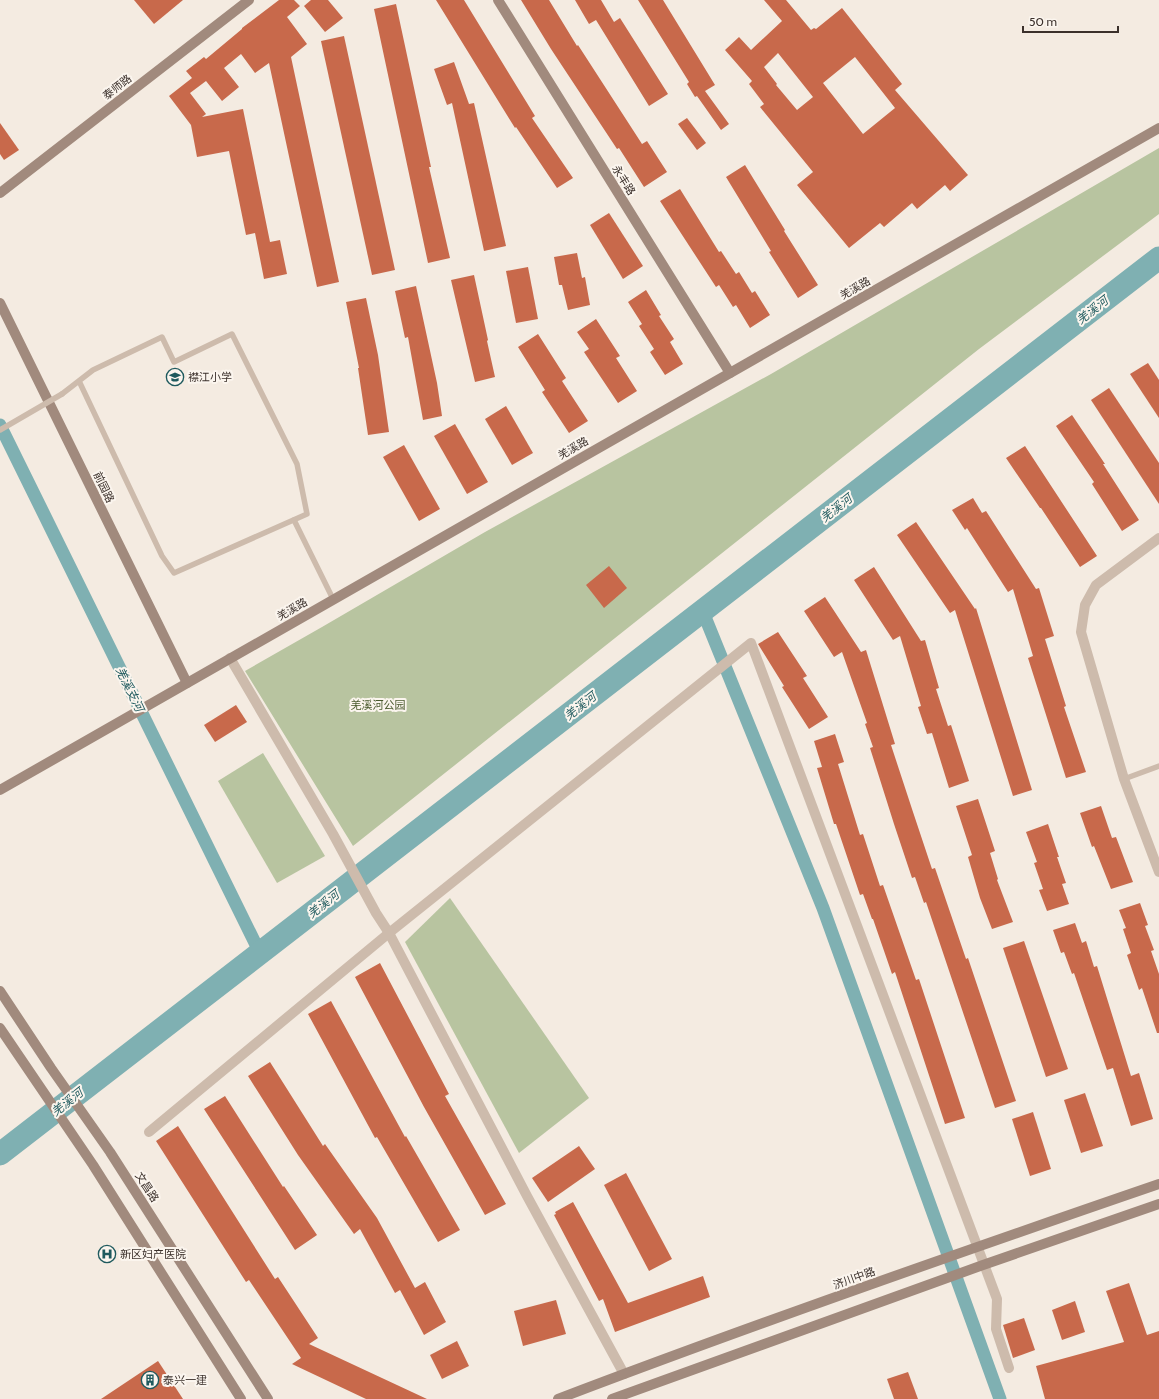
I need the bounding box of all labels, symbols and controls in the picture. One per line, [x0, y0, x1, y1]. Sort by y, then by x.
scale bar [1023, 8, 1118, 34]
text: 50 m [1029, 14, 1057, 29]
street label: 泰师路 [100, 71, 134, 103]
street label: 永丰路 [609, 162, 639, 198]
street label: 羌溪路 [837, 274, 873, 302]
water label: 羌溪河 [1073, 292, 1112, 327]
school or university icon: 襟江小学 [165, 367, 185, 387]
place label: 襟江小学 [188, 370, 232, 384]
street label: 羌溪路 [555, 434, 591, 462]
street label: 前园路 [90, 469, 118, 505]
water label: 羌溪河 [817, 490, 856, 525]
street label: 羌溪路 [274, 595, 310, 623]
water label: 羌溪支河 [113, 664, 148, 716]
water label: 羌溪河 [561, 688, 600, 723]
park label: 羌溪河公园 [351, 698, 406, 712]
water label: 羌溪河 [304, 886, 343, 921]
water label: 羌溪河 [48, 1084, 87, 1119]
street label: 文昌路 [132, 1169, 162, 1205]
hospital icon: 新区妇产医院 [97, 1244, 117, 1264]
place label: 新区妇产医院 [120, 1247, 186, 1261]
street label: 济川中路 [831, 1264, 877, 1292]
building icon: 泰兴一建 [140, 1370, 160, 1390]
place label: 泰兴一建 [163, 1373, 207, 1387]

